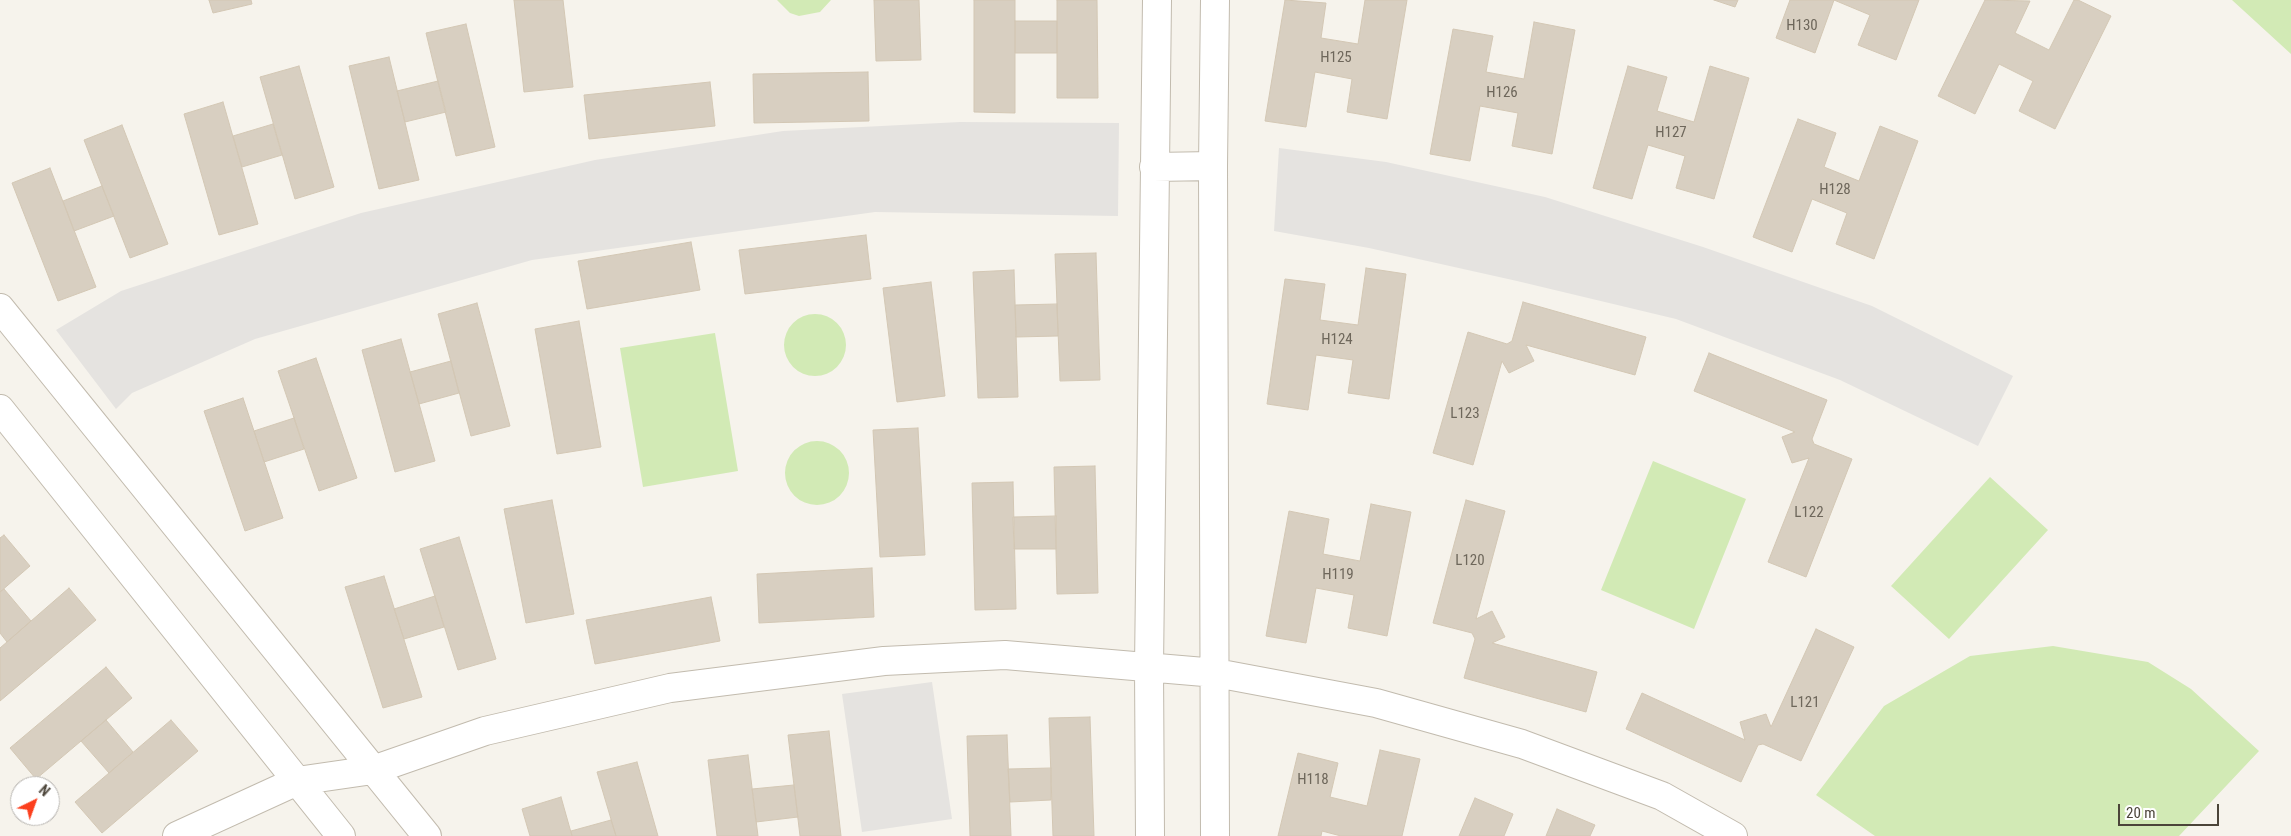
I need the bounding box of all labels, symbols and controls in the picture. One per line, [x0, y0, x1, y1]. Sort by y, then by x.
house number: H130 [1786, 17, 1818, 35]
house number: H125 [1320, 49, 1352, 67]
house number: H126 [1486, 84, 1518, 102]
house number: H127 [1655, 124, 1687, 142]
house number: H128 [1819, 181, 1851, 199]
house number: H124 [1321, 331, 1353, 349]
house number: L123 [1450, 405, 1480, 423]
house number: L122 [1794, 504, 1824, 522]
house number: L120 [1455, 552, 1485, 570]
house number: H119 [1322, 566, 1354, 584]
house number: L121 [1790, 694, 1820, 712]
house number: H118 [1297, 771, 1329, 789]
north arrow [10, 776, 60, 826]
text: N [36, 782, 53, 799]
scale bar [2121, 794, 2222, 826]
text: 20 m [2126, 804, 2156, 822]

